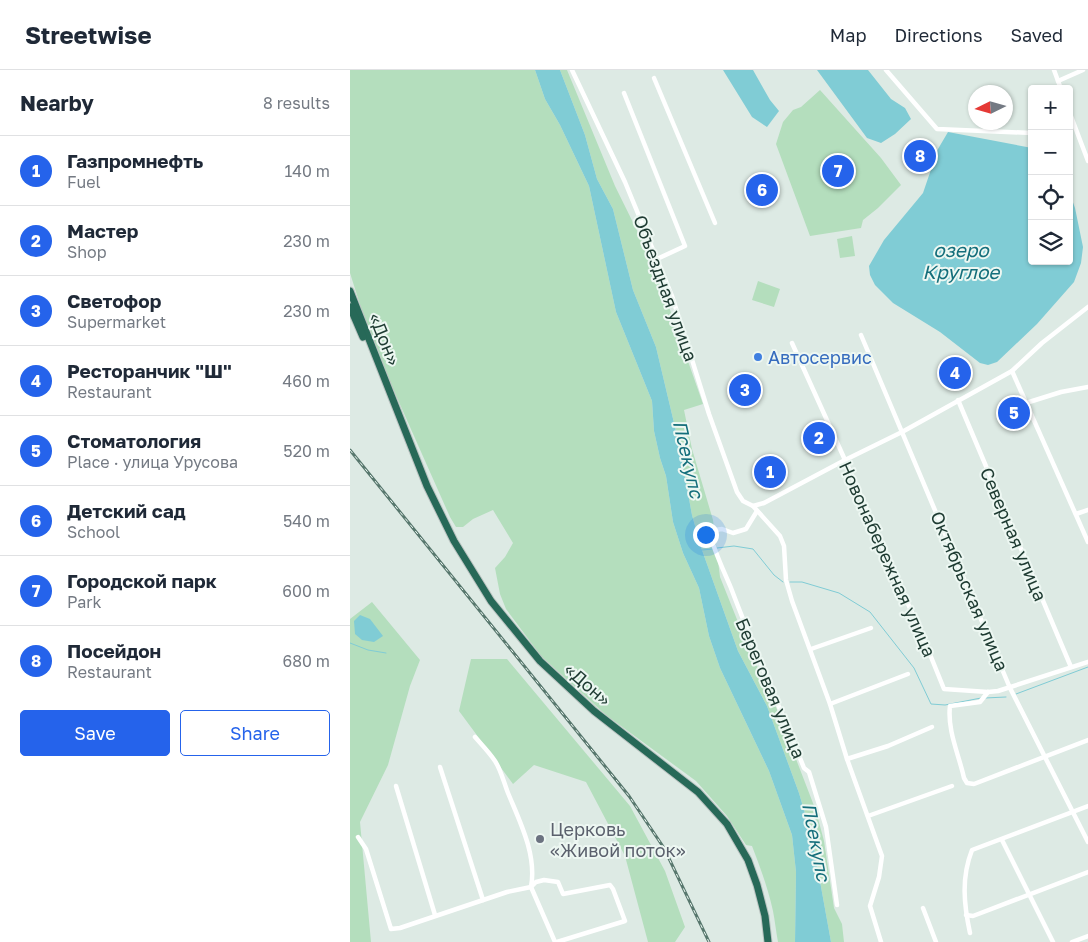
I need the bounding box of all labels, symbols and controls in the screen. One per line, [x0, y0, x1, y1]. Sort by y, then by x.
text: Streetwise [25, 20, 152, 49]
text: Map [830, 24, 866, 46]
text: Directions [894, 24, 982, 46]
text: Saved [1010, 24, 1063, 46]
north arrow [968, 85, 1013, 130]
map controls [1028, 85, 1073, 265]
button: + [1028, 85, 1073, 130]
text: Nearby [20, 90, 94, 116]
text: 8 results [263, 93, 330, 113]
button: − [1028, 130, 1073, 175]
pin: 8 [904, 137, 936, 175]
text: Газпромнефть [67, 149, 203, 172]
pin: 7 [822, 152, 854, 190]
text: 1 [32, 161, 40, 181]
text: 140 m [284, 161, 330, 181]
pin: 6 [746, 171, 778, 209]
text: Fuel [67, 172, 101, 192]
button: locate [1028, 175, 1073, 220]
street label: Объездная улица [629, 212, 703, 364]
text: Мастер [67, 219, 138, 242]
button: layers [1028, 220, 1073, 265]
text: 2 [31, 231, 41, 251]
text: 230 m [283, 231, 330, 251]
water label: озеро Круглое [923, 238, 1001, 283]
text: Shop [67, 242, 107, 262]
text: Светофор [67, 289, 161, 312]
text: 3 [31, 301, 41, 321]
text: 230 m [283, 301, 330, 321]
street label: «Дон» [365, 310, 405, 368]
text: Supermarket [67, 312, 166, 332]
place label: Автосервис [768, 346, 872, 368]
marker: Автосервис [752, 351, 764, 363]
pin: 4 [939, 354, 971, 392]
text: Ресторанчик "Ш" [67, 359, 232, 382]
text: 4 [31, 371, 41, 391]
text: 460 m [282, 371, 330, 391]
pin: 3 [729, 371, 761, 409]
text: Restaurant [67, 382, 152, 402]
pin: 5 [998, 394, 1030, 432]
water label: Псекупс [669, 418, 709, 502]
pin: 2 [803, 419, 835, 457]
text: Стоматология [67, 429, 201, 452]
text: 5 [31, 441, 41, 461]
text: 520 m [283, 441, 330, 461]
text: Place · улица Урусова [67, 452, 238, 472]
pin: 1 [754, 453, 786, 491]
street label: Новонабережная улица [835, 458, 941, 660]
street label: Северная улица [976, 464, 1052, 604]
text: Детский сад [67, 499, 186, 522]
street label: Октябрьская улица [926, 508, 1014, 674]
text: 6 [31, 511, 41, 531]
text: 540 m [283, 511, 330, 531]
text: School [67, 522, 120, 542]
your location [693, 522, 719, 548]
text: Городской парк [67, 569, 217, 592]
text: 7 [32, 581, 40, 601]
text: 600 m [282, 581, 330, 601]
text: Park [67, 592, 102, 612]
street label: Береговая улица [731, 614, 811, 762]
text: Посейдон [67, 639, 161, 662]
text: 8 [31, 651, 41, 671]
text: 680 m [282, 651, 330, 671]
street label: «Дон» [560, 658, 616, 710]
text: Restaurant [67, 662, 152, 682]
button: Save [20, 710, 170, 756]
button: Share [180, 710, 330, 756]
water label: Псекупс [798, 801, 836, 885]
place label: Церковь «Живой поток» [550, 818, 686, 861]
marker: Церковь «Живой поток» [534, 833, 546, 845]

